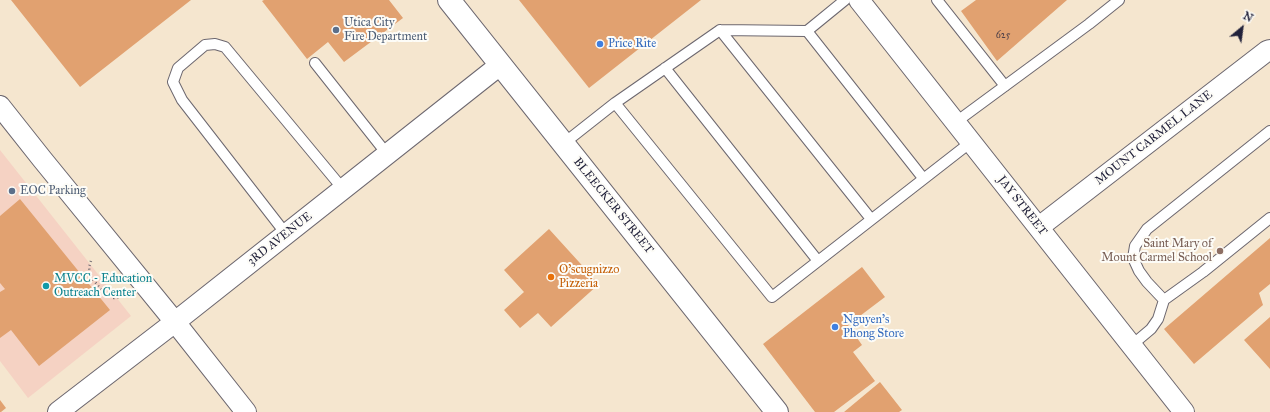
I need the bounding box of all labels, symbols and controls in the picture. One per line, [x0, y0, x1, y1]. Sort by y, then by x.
north arrow [1222, 8, 1262, 48]
text: N [1241, 9, 1255, 25]
place label: Utica City Fire Department [344, 16, 427, 44]
marker: Utica City Fire Department [331, 25, 341, 35]
house number: 625 [996, 30, 1010, 42]
place label: Price Rite [608, 37, 656, 51]
marker: Price Rite [595, 39, 605, 49]
street label: MOUNT CARMEL LANE [1092, 88, 1216, 188]
street label: BLEECKER STREET [570, 155, 656, 257]
street label: JAY STREET [994, 173, 1050, 239]
place label: EOC Parking [20, 184, 86, 198]
marker: EOC Parking [7, 186, 17, 196]
street label: 3RD AVENUE [245, 209, 315, 269]
place label: Saint Mary of Mount Carmel School [1101, 237, 1212, 265]
marker: Saint Mary of Mount Carmel School [1215, 246, 1225, 256]
place label: O’scugnizzo Pizzeria [559, 263, 619, 291]
place label: MVCC - Education Outreach Center [54, 272, 152, 300]
marker: O’scugnizzo Pizzeria [546, 272, 556, 282]
marker: MVCC - Education Outreach Center [41, 281, 51, 291]
place label: Nguyen's Phong Store [843, 313, 904, 341]
marker: Nguyen's Phong Store [830, 322, 840, 332]

